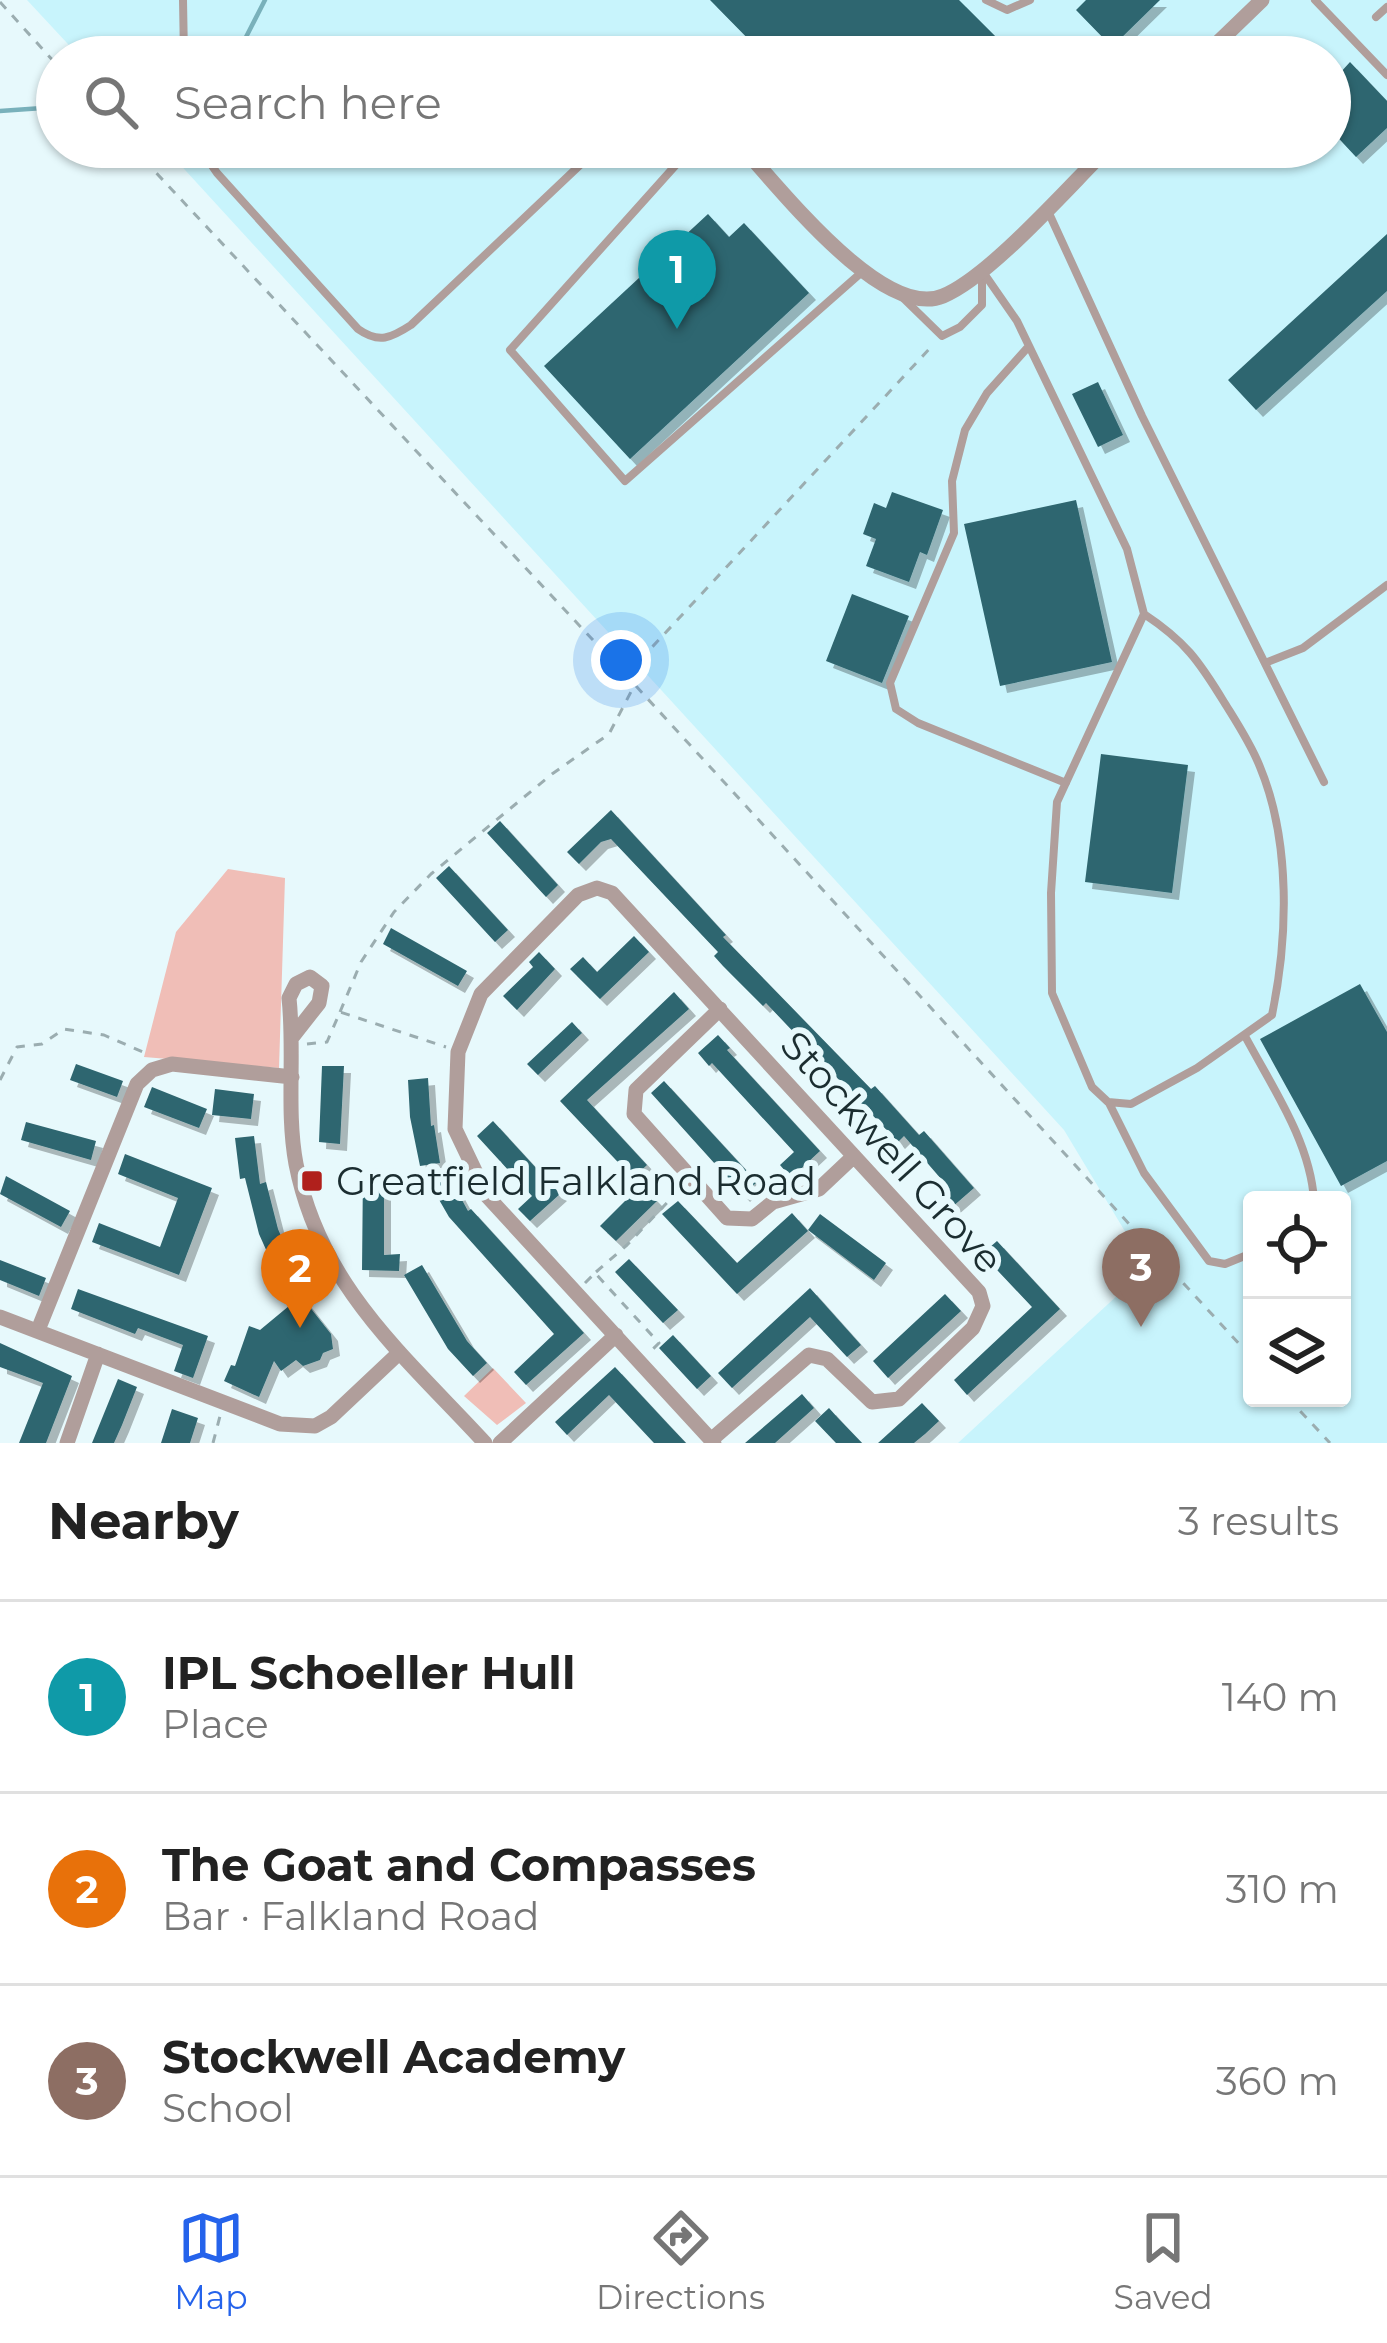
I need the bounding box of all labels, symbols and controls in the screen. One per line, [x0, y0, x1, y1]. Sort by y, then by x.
search box [36, 36, 1351, 168]
icon: search [78, 69, 144, 135]
text: Search here [174, 75, 442, 130]
pin: 1 [638, 230, 716, 329]
your location [591, 630, 651, 690]
street label: Stockwell Grove [771, 1021, 1013, 1283]
place label: Greatfield Falkland Road [336, 1157, 816, 1205]
marker: Greatfield Falkland Road [299, 1168, 325, 1194]
map controls [1243, 1191, 1351, 1407]
button: locate [1243, 1191, 1351, 1299]
pin: 3 [1102, 1228, 1180, 1327]
pin: 2 [261, 1229, 339, 1328]
button: layers [1243, 1299, 1351, 1407]
text: Nearby [48, 1490, 239, 1552]
text: 3 results [1178, 1497, 1339, 1545]
text: IPL Schoeller Hull [162, 1645, 575, 1700]
text: 1 [79, 1673, 95, 1721]
text: 140 m [1222, 1673, 1339, 1721]
text: Place [162, 1700, 269, 1748]
text: The Goat and Compasses [162, 1837, 756, 1892]
text: 2 [75, 1865, 99, 1913]
text: 310 m [1226, 1865, 1339, 1913]
text: Bar · Falkland Road [162, 1892, 540, 1940]
text: Stockwell Academy [162, 2029, 625, 2084]
text: 3 [75, 2057, 99, 2105]
text: 360 m [1216, 2057, 1339, 2105]
text: School [162, 2084, 293, 2132]
tab: Map [174, 2205, 248, 2317]
tab: Directions [596, 2205, 765, 2317]
tab: Saved [1114, 2205, 1213, 2317]

